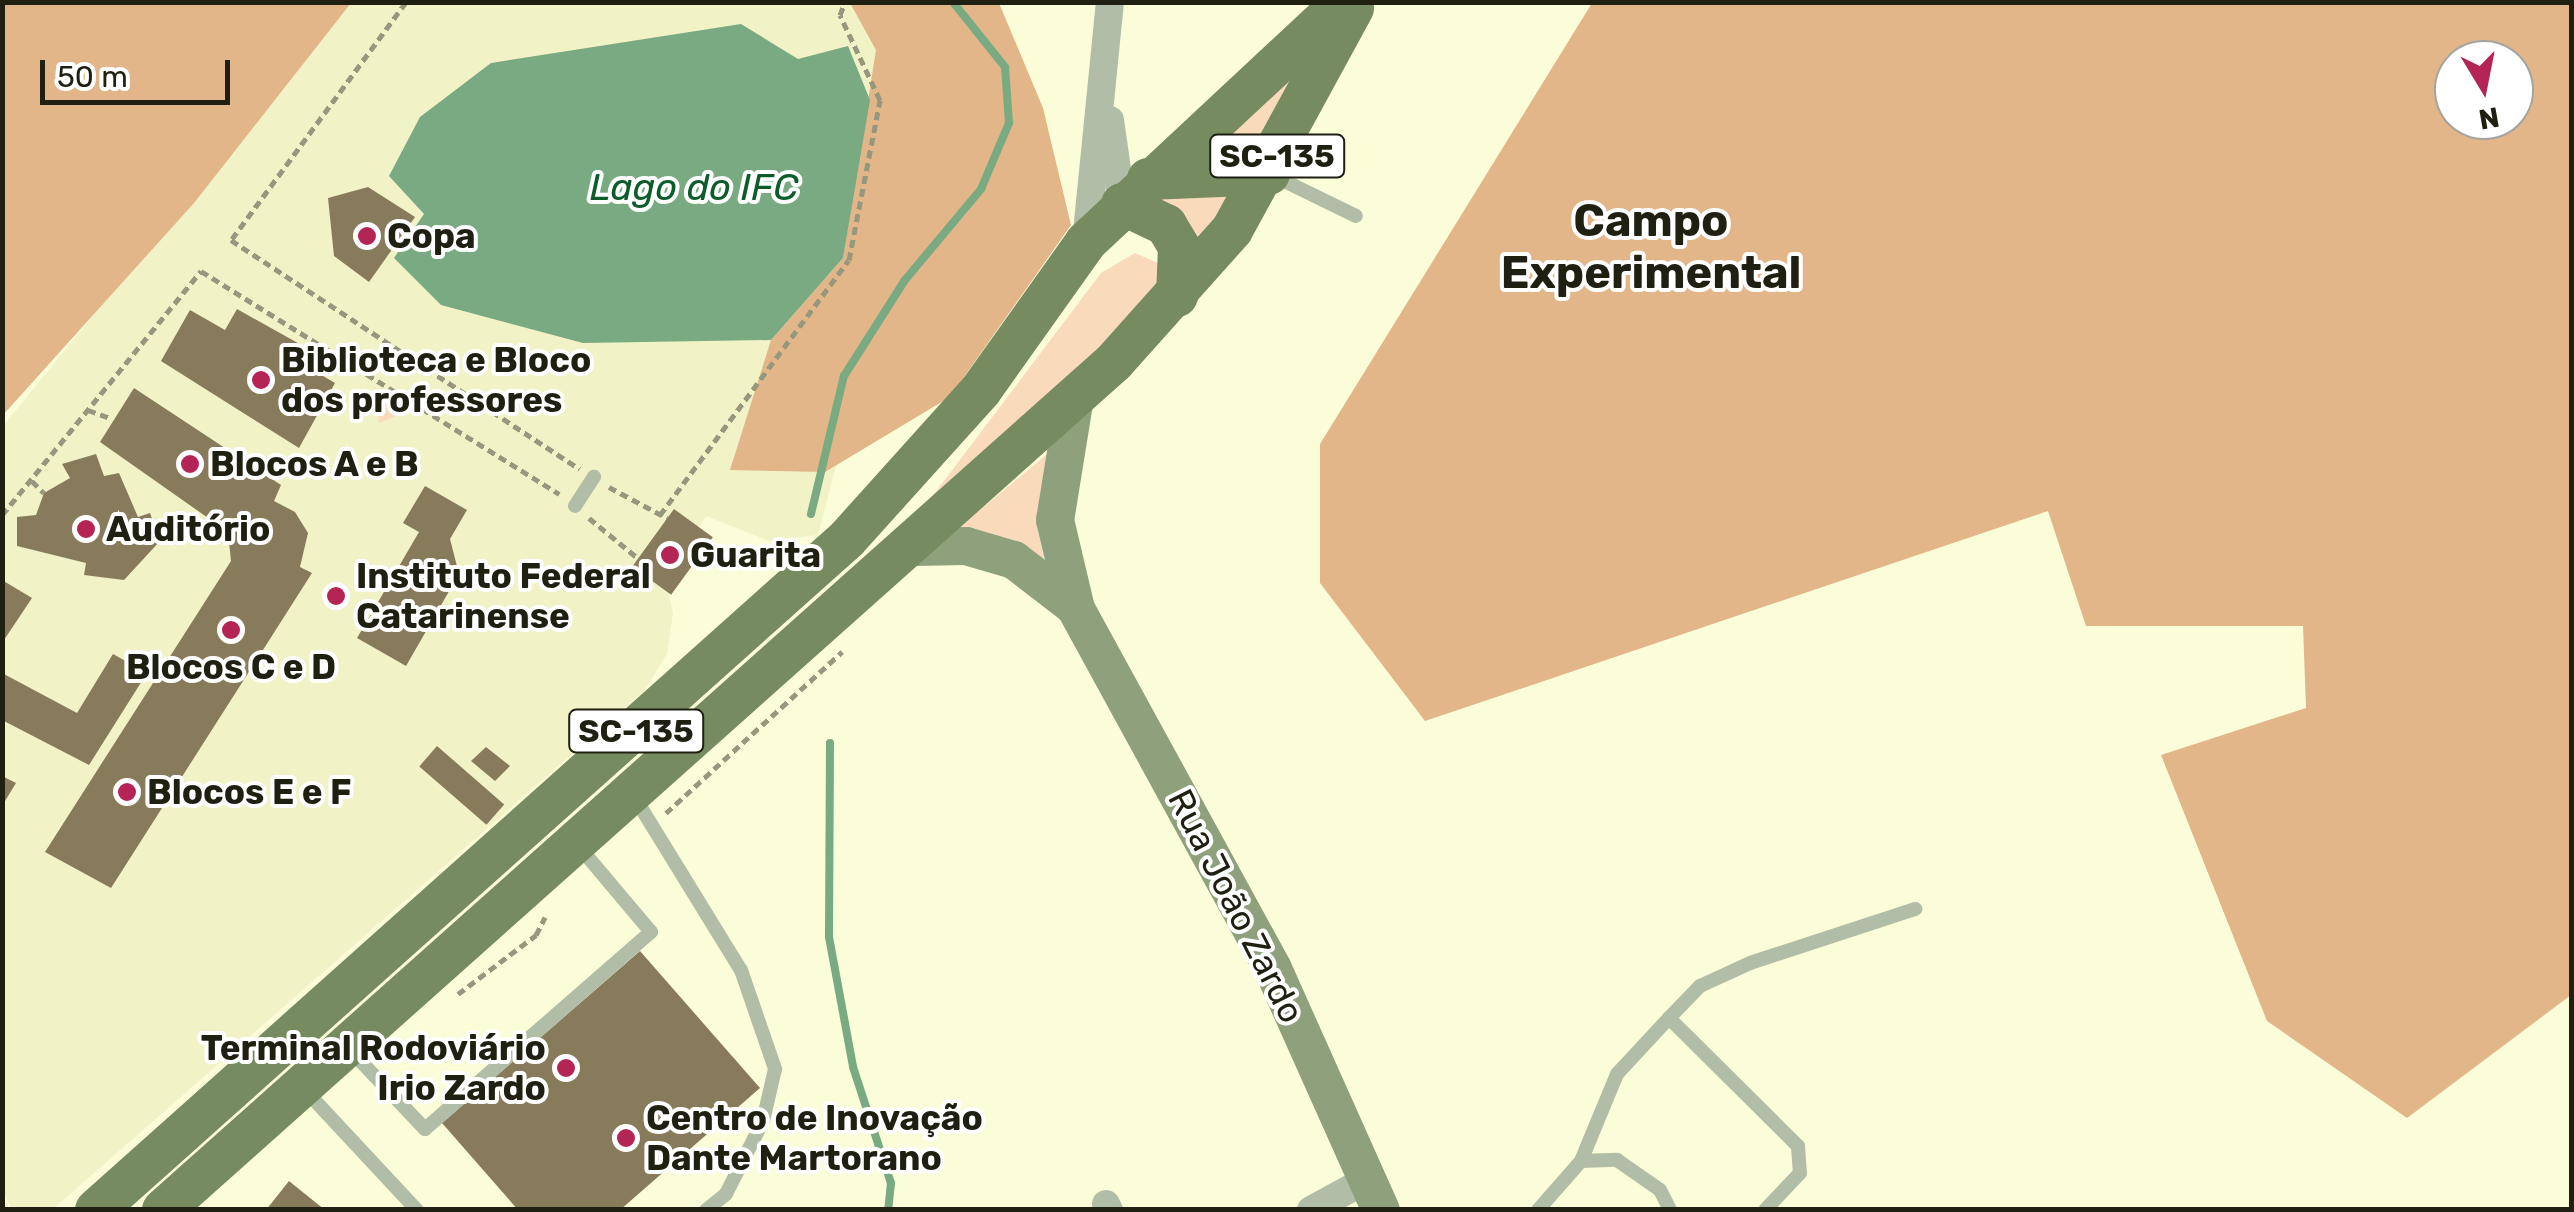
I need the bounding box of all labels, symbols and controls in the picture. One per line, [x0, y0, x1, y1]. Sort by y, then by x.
scale bar [45, 40, 235, 102]
north arrow [2434, 40, 2534, 140]
text: 50 m [57, 59, 128, 95]
text: N [2476, 100, 2502, 136]
road number: SC-135 [1207, 129, 1347, 183]
water label: Lago do IFC [589, 165, 799, 211]
district label: Campo Experimental [1501, 194, 1801, 300]
place label: Copa [387, 215, 476, 257]
marker: Copa [356, 225, 378, 247]
place label: Biblioteca e Bloco dos professores [281, 339, 591, 421]
marker: Biblioteca e Bloco dos professores [250, 369, 272, 391]
place label: Blocos A e B [210, 443, 420, 485]
marker: Blocos A e B [179, 453, 201, 475]
place label: Auditório [106, 508, 270, 550]
marker: Auditório [75, 518, 97, 540]
place label: Guarita [690, 534, 821, 576]
marker: Guarita [659, 544, 681, 566]
place label: Instituto Federal Catarinense [356, 555, 651, 637]
marker: Instituto Federal Catarinense [325, 585, 347, 607]
marker: Blocos C e D [220, 619, 242, 641]
place label: Blocos C e D [126, 646, 336, 688]
road number: SC-135 [566, 704, 706, 758]
place label: Blocos E e F [147, 771, 352, 813]
marker: Blocos E e F [116, 781, 138, 803]
street label: Rua João Zardo [1159, 782, 1313, 1030]
place label: Terminal Rodoviário Irio Zardo [201, 1027, 546, 1109]
marker: Terminal Rodoviário Irio Zardo [555, 1057, 577, 1079]
place label: Centro de Inovação Dante Martorano [646, 1097, 983, 1179]
marker: Centro de Inovação Dante Martorano [615, 1127, 637, 1149]

